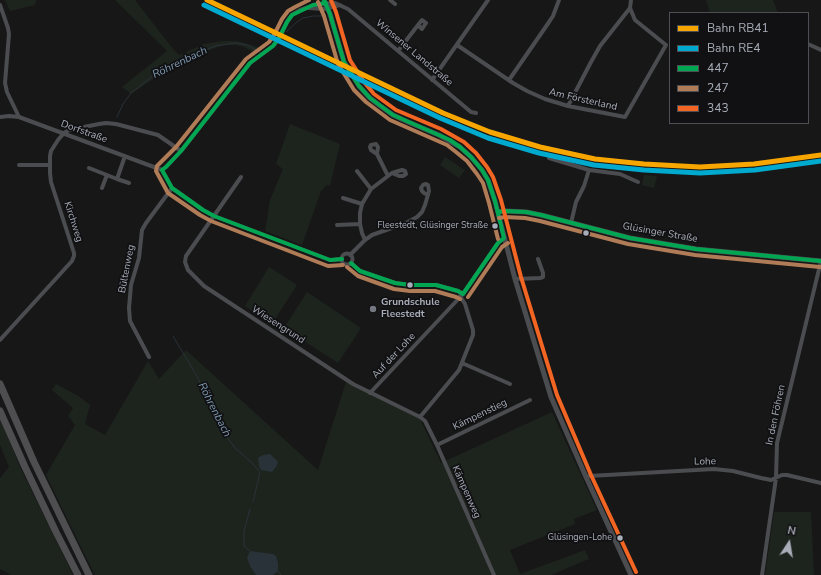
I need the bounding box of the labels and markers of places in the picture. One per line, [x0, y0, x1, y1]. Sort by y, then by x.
place label: Fleestedt, Glüsinger Straße [377, 221, 488, 231]
marker: Fleestedt, Glüsinger Straße [490, 221, 500, 231]
unlabelled marker [581, 228, 591, 238]
unlabelled marker [405, 280, 415, 290]
place label: Grundschule Fleestedt [381, 297, 440, 320]
marker: Grundschule Fleestedt [368, 304, 378, 314]
place label: Glüsingen-Lohe [547, 533, 612, 543]
marker: Glüsingen-Lohe [615, 533, 625, 543]

